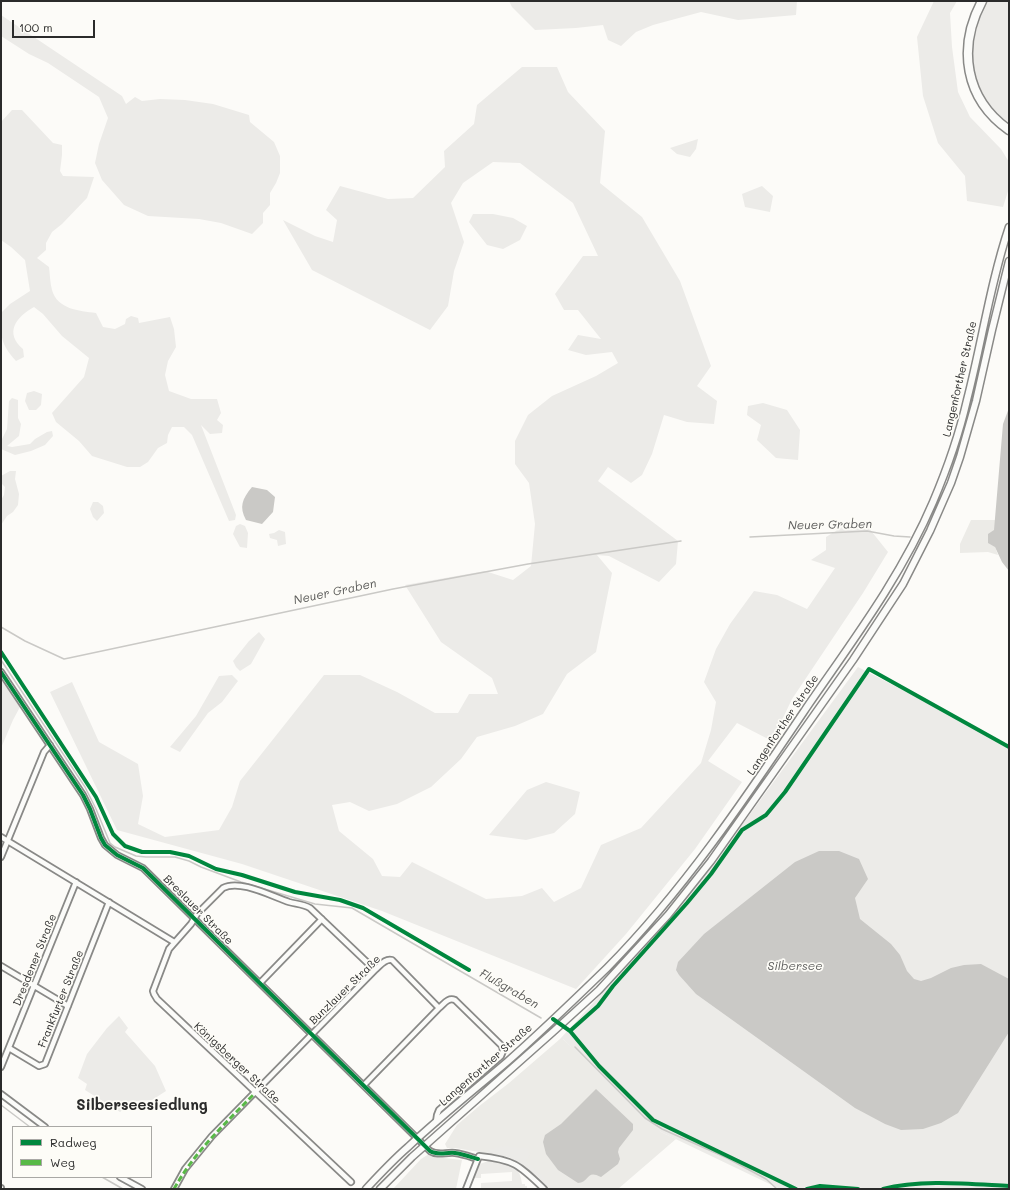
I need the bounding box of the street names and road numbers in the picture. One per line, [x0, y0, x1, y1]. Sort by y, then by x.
street label: Langenforther Straße [940, 320, 980, 438]
street label: Langenforther Straße [744, 672, 822, 778]
street label: Breslauer Straße [160, 872, 236, 948]
street label: Dresdener Straße [10, 912, 60, 1008]
street label: Frankfurter Straße [35, 948, 87, 1050]
street label: Bunzlauer Straße [307, 953, 383, 1027]
street label: Königsberger Straße [191, 1020, 283, 1106]
street label: Langenforther Straße [437, 1021, 535, 1109]

